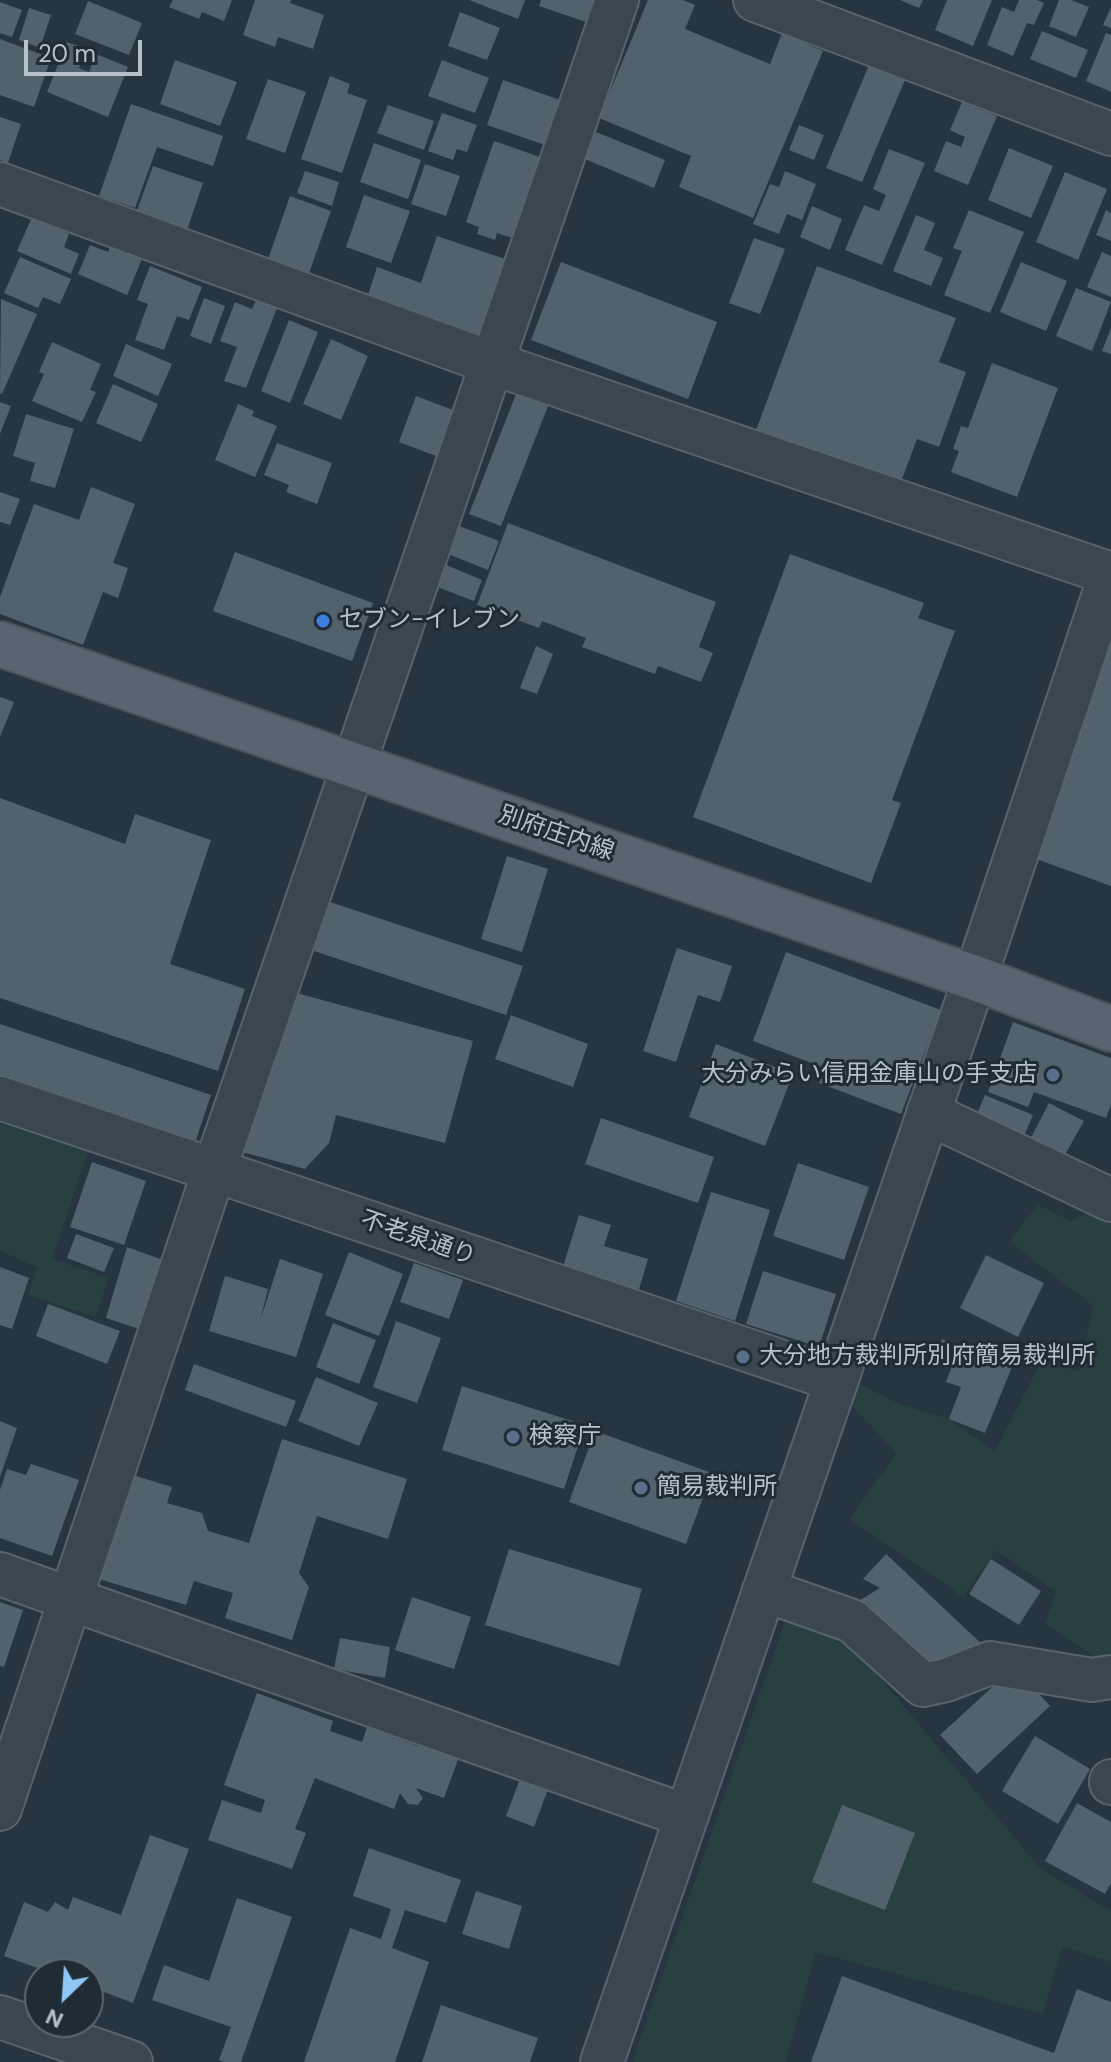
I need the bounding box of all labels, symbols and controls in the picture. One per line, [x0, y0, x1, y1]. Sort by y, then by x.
scale bar [28, 24, 146, 74]
text: 20 m [38, 38, 96, 69]
place label: セブン-イレブン [339, 607, 520, 635]
marker: セブン-イレブン [314, 612, 332, 630]
street label: 別府庄内線 [495, 801, 617, 867]
place label: 大分みらい信用金庫山の手支店 [701, 1061, 1037, 1089]
marker: 大分みらい信用金庫山の手支店 [1044, 1066, 1062, 1084]
street label: 不老泉通り [357, 1206, 479, 1272]
place label: 大分地方裁判所別府簡易裁判所 [759, 1343, 1095, 1371]
marker: 大分地方裁判所別府簡易裁判所 [734, 1348, 752, 1366]
place label: 検察庁 [529, 1423, 601, 1451]
marker: 検察庁 [504, 1428, 522, 1446]
place label: 簡易裁判所 [657, 1474, 777, 1502]
marker: 簡易裁判所 [632, 1479, 650, 1497]
north arrow [24, 1958, 104, 2038]
text: N [41, 2002, 68, 2035]

